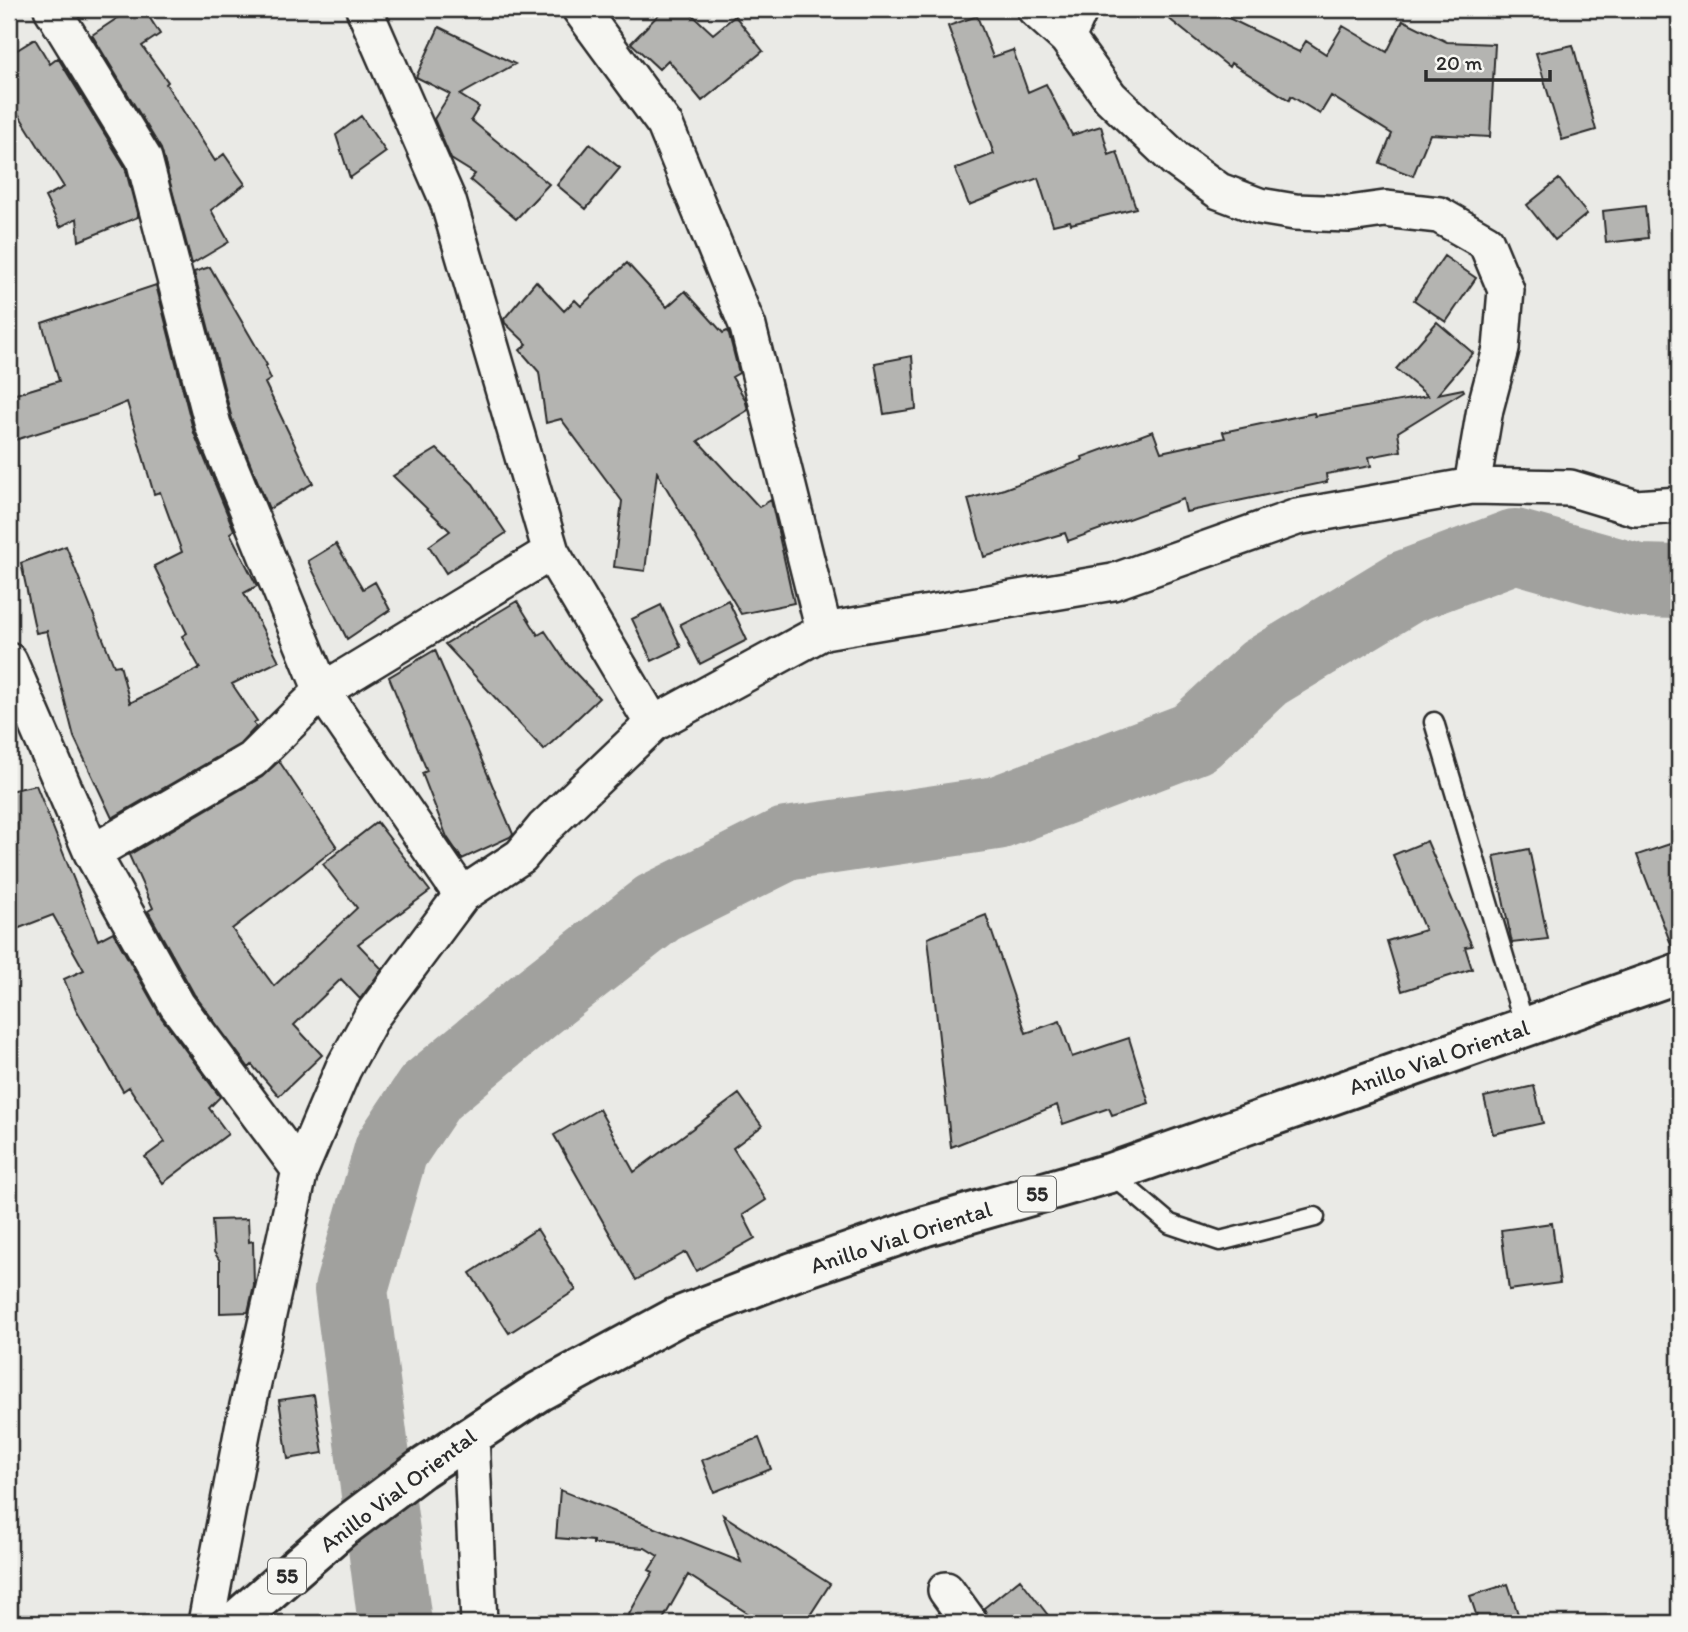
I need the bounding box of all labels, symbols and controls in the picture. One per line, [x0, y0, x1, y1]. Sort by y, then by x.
scale bar [1426, 38, 1550, 82]
text: 20 m [1436, 50, 1483, 75]
street label: Anillo Vial Oriental [1345, 1013, 1533, 1101]
road number: 55 [1018, 1176, 1056, 1212]
street label: Anillo Vial Oriental [807, 1194, 996, 1280]
street label: Anillo Vial Oriental [314, 1422, 482, 1558]
road number: 55 [268, 1558, 306, 1594]

